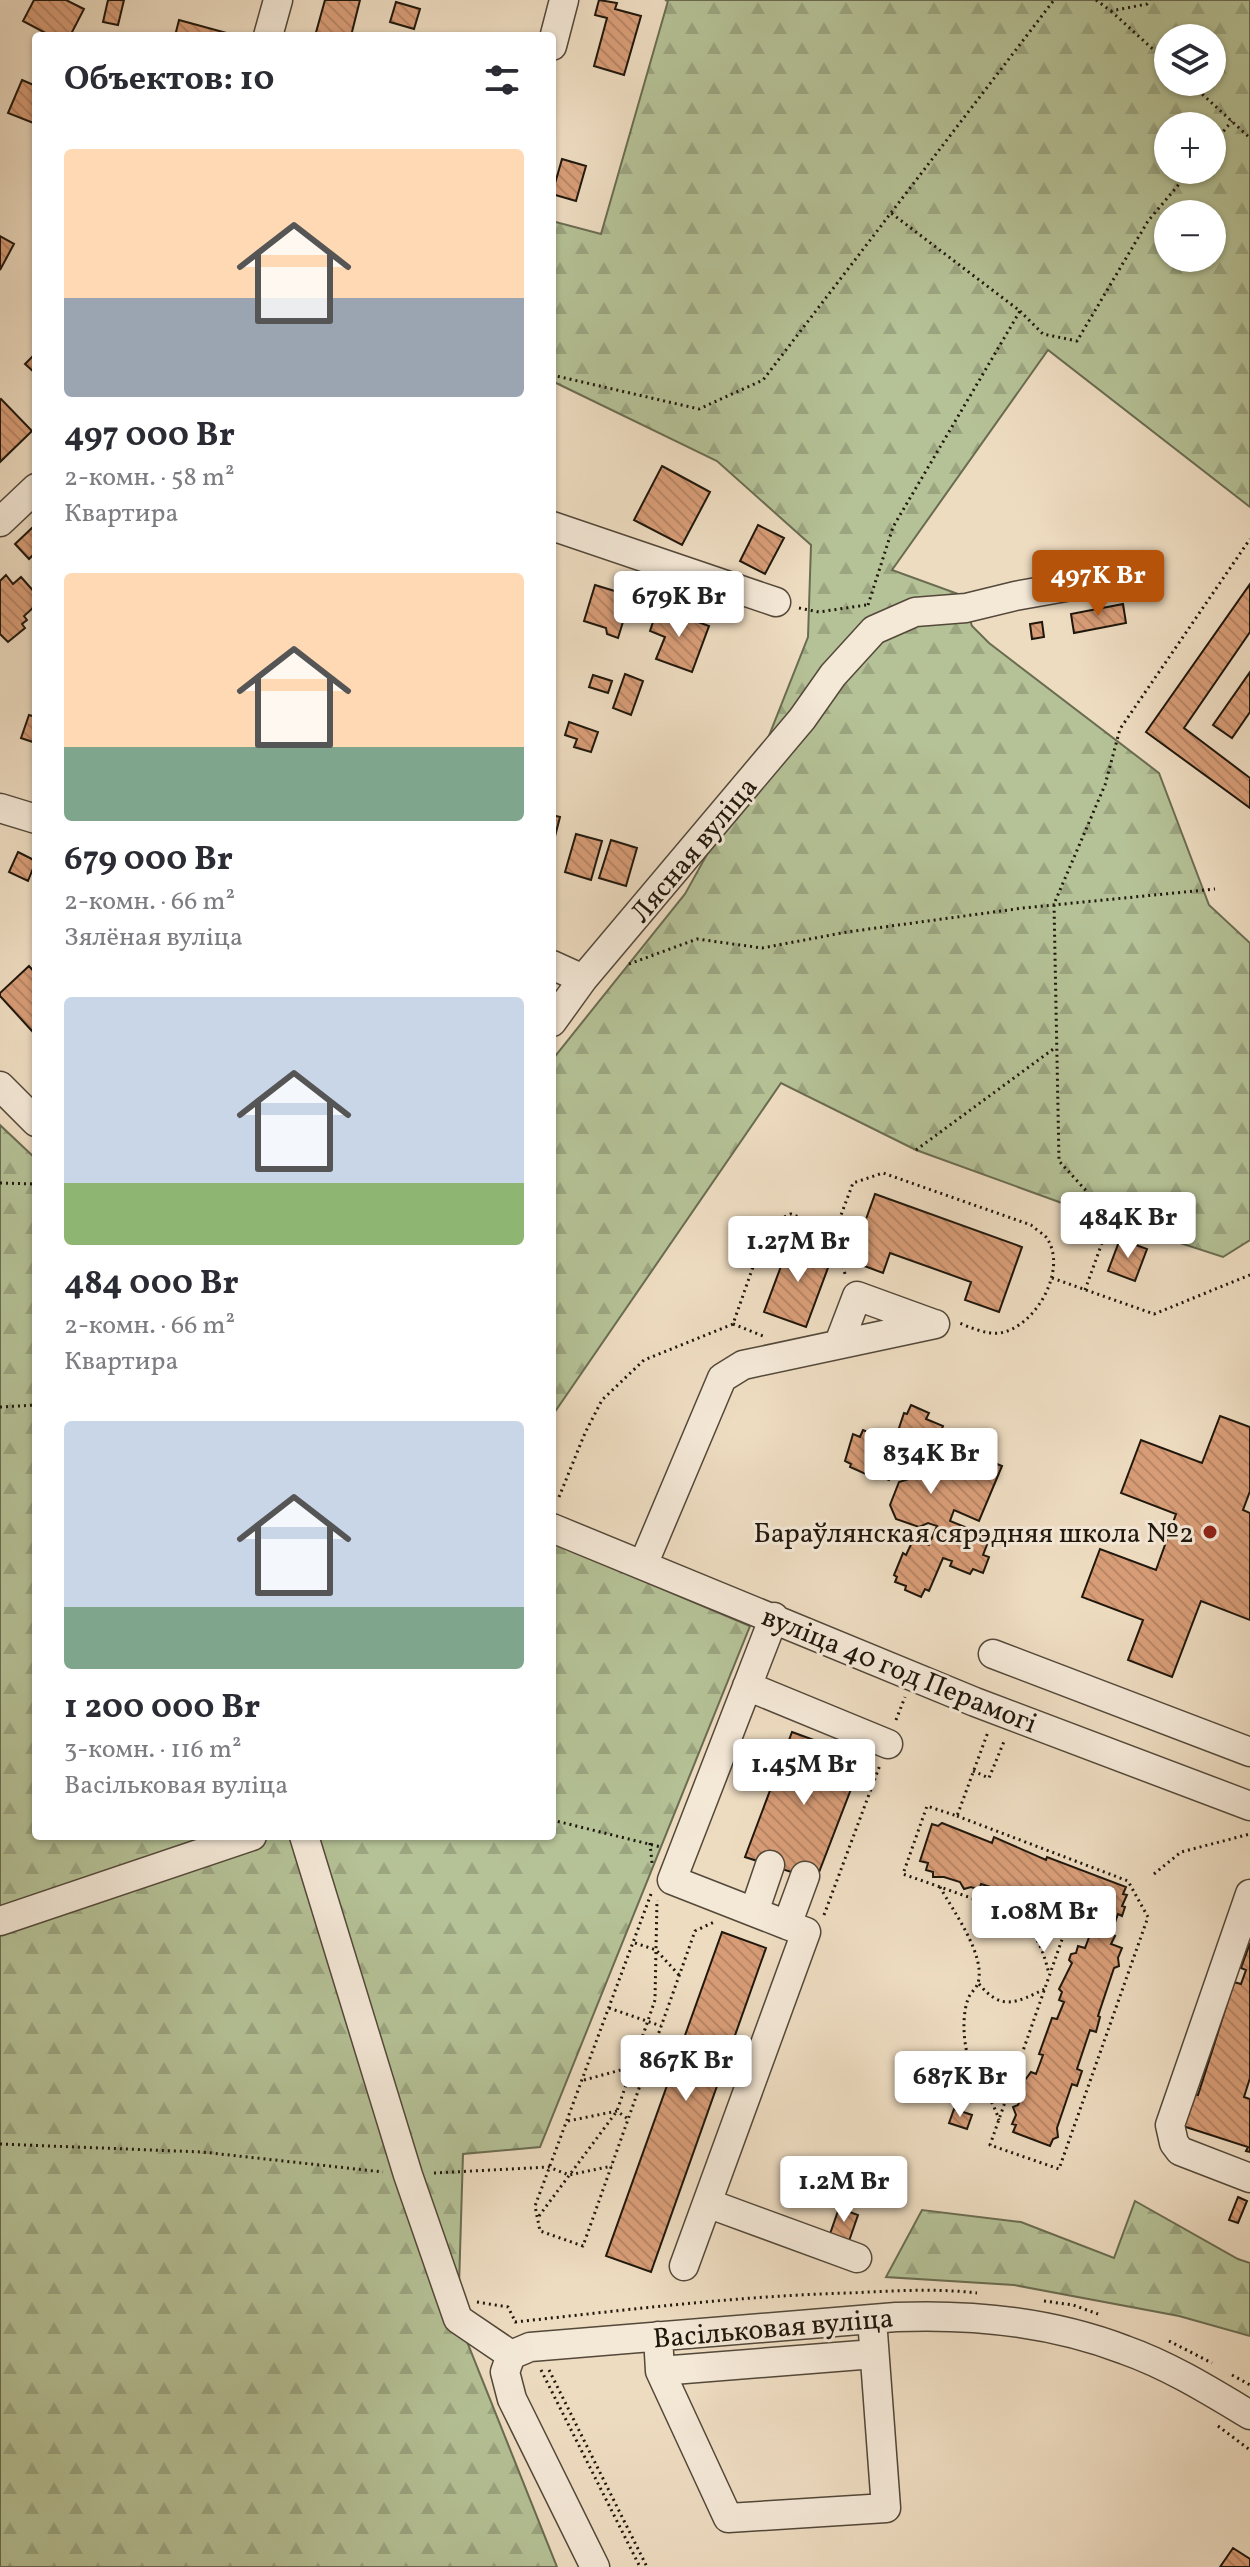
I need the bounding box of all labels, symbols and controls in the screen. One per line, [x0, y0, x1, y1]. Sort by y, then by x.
map controls [1154, 24, 1226, 272]
button: layers [1154, 24, 1226, 96]
text: Объектов: 10 [64, 57, 274, 104]
icon: filters [480, 58, 524, 102]
button: + [1154, 112, 1226, 184]
button: − [1154, 200, 1226, 272]
icon: home [222, 201, 366, 345]
text: 497 000 Br [64, 413, 235, 460]
text: 2-комн. · 58 m² [64, 460, 235, 496]
text: Квартира [64, 496, 178, 532]
pin: 497K Br [1024, 550, 1172, 618]
text: 497K Br [1050, 558, 1146, 594]
pin: 679K Br [605, 571, 753, 639]
text: 679K Br [632, 579, 726, 615]
icon: home [222, 625, 366, 769]
street label: Лясная вуліца [622, 769, 768, 932]
text: 679 000 Br [64, 837, 233, 884]
text: 2-комн. · 66 m² [64, 884, 235, 920]
text: Зялёная вуліца [64, 920, 243, 956]
icon: home [222, 1049, 366, 1193]
pin: 484K Br [1054, 1192, 1202, 1260]
text: 484K Br [1079, 1200, 1177, 1236]
pin: 1.27M Br [715, 1216, 881, 1284]
text: 1.27M Br [746, 1224, 850, 1260]
text: 484 000 Br [64, 1261, 239, 1308]
text: 2-комн. · 66 m² [64, 1308, 235, 1344]
text: Квартира [64, 1344, 178, 1380]
pin: 834K Br [857, 1428, 1005, 1496]
text: 834K Br [883, 1436, 979, 1472]
icon: home [222, 1473, 366, 1617]
place label: Бараўлянская сярэдняя школа №2 [753, 1515, 1194, 1554]
marker: Бараўлянская сярэдняя школа №2 [1201, 1523, 1219, 1541]
street label: вуліца 40 год Перамогі [756, 1598, 1043, 1744]
text: 1 200 000 Br [64, 1685, 260, 1732]
text: 3-комн. · 116 m² [64, 1732, 242, 1768]
pin: 1.45M Br [721, 1739, 887, 1807]
text: 1.45M Br [751, 1747, 857, 1783]
text: Васільковая вуліца [64, 1768, 288, 1804]
pin: 1.08M Br [961, 1886, 1127, 1954]
text: 1.08M Br [990, 1894, 1098, 1930]
pin: 867K Br [612, 2035, 760, 2103]
text: 867K Br [639, 2043, 733, 2079]
pin: 687K Br [886, 2051, 1034, 2119]
text: 687K Br [913, 2059, 1007, 2095]
pin: 1.2M Br [770, 2156, 918, 2224]
text: 1.2M Br [798, 2164, 890, 2200]
street label: Васільковая вуліца [651, 2300, 895, 2359]

